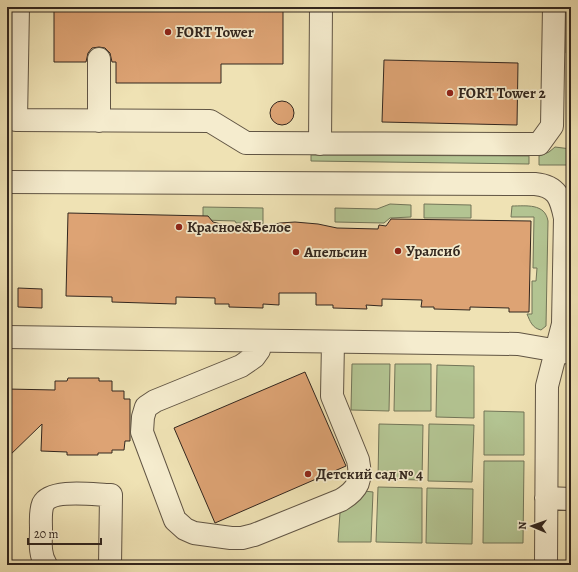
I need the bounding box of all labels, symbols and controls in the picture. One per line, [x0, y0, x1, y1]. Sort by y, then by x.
place label: FORT Tower [176, 22, 254, 42]
marker: FORT Tower [163, 27, 173, 37]
place label: FORT Tower 2 [458, 83, 547, 103]
marker: FORT Tower 2 [445, 88, 455, 98]
place label: Красное&Белое [187, 217, 291, 237]
marker: Красное&Белое [174, 222, 184, 232]
place label: Уралсиб [406, 241, 460, 261]
place label: Апельсин [303, 242, 368, 262]
marker: Уралсиб [393, 246, 403, 256]
marker: Апельсин [291, 247, 301, 257]
place label: Детский сад № 4 [316, 464, 423, 484]
marker: Детский сад № 4 [303, 469, 313, 479]
north arrow [512, 506, 552, 546]
scale bar [28, 520, 101, 546]
text: N [515, 521, 530, 530]
text: 20 m [34, 526, 58, 542]

